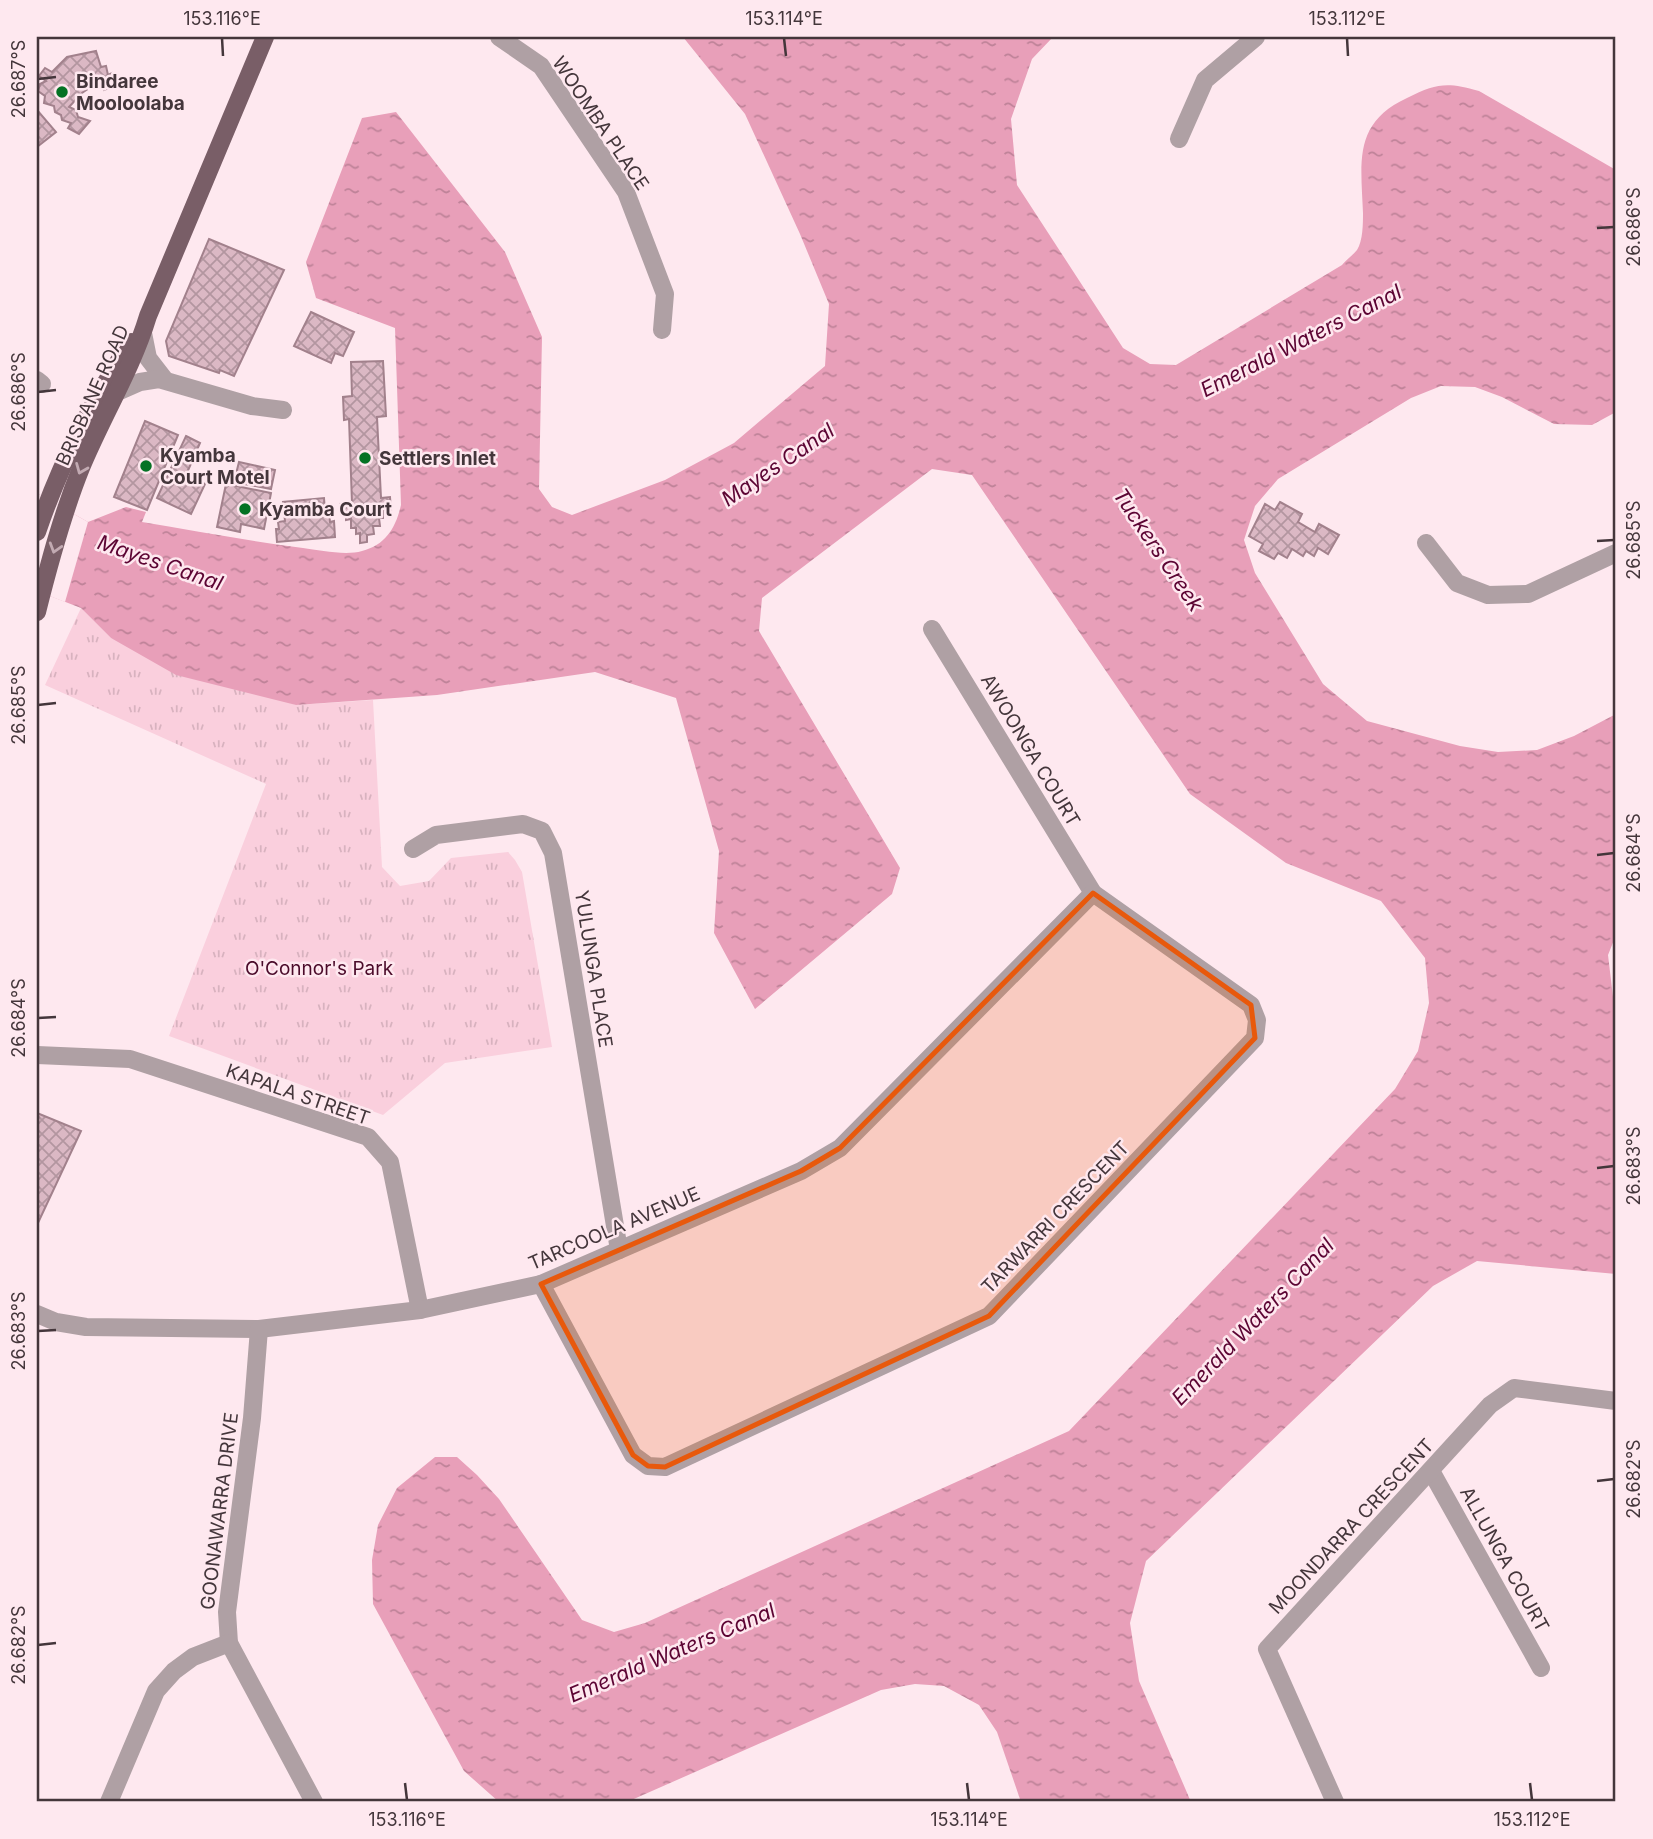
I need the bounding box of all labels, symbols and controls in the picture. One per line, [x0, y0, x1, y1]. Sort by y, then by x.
text: 153.116°E [183, 8, 261, 29]
text: 153.114°E [745, 8, 823, 29]
text: 153.112°E [1308, 8, 1386, 29]
text: 26.687°S [8, 40, 29, 118]
street label: WOOMBA PLACE [547, 52, 654, 195]
place label: Bindaree Mooloolaba [76, 70, 185, 115]
marker: Bindaree Mooloolaba [54, 84, 70, 100]
text: 26.686°S [1623, 187, 1644, 267]
water label: Emerald Waters Canal [1196, 279, 1406, 402]
street label: BRISBANE ROAD [51, 321, 134, 469]
text: 26.686°S [8, 352, 29, 432]
water label: Mayes Canal [717, 417, 840, 511]
place label: Kyamba Court Motel [160, 444, 270, 489]
place label: Settlers Inlet [379, 447, 496, 470]
marker: Settlers Inlet [357, 450, 373, 466]
marker: Kyamba Court Motel [138, 458, 154, 474]
one-way arrow [76, 463, 90, 475]
water label: Tuckers Creek [1108, 483, 1209, 616]
place label: Kyamba Court [259, 498, 392, 521]
text: 26.685°S [1623, 500, 1644, 580]
marker: Kyamba Court [237, 501, 253, 517]
water label: Mayes Canal [94, 529, 227, 596]
one-way arrow [49, 542, 64, 554]
text: 26.685°S [8, 665, 29, 745]
street label: AWOONGA COURT [976, 670, 1085, 830]
text: 26.684°S [1623, 813, 1644, 893]
street label: YULUNGA PLACE [570, 889, 617, 1049]
park label: O'Connor's Park [245, 957, 394, 980]
text: 26.684°S [8, 978, 29, 1058]
street label: KAPALA STREET [223, 1059, 373, 1130]
text: 26.683°S [1623, 1126, 1644, 1206]
street label: TARWARRI CRESCENT [976, 1136, 1134, 1298]
street label: TARCOOLA AVENUE [525, 1182, 704, 1275]
water label: Emerald Waters Canal [1166, 1232, 1339, 1410]
text: 26.683°S [8, 1291, 29, 1371]
street label: GOONAWARRA DRIVE [196, 1411, 243, 1611]
street label: MOONDARRA CRESCENT [1264, 1434, 1439, 1619]
text: 26.682°S [1623, 1439, 1644, 1519]
street label: ALLUNGA COURT [1455, 1483, 1554, 1636]
water label: Emerald Waters Canal [565, 1597, 780, 1707]
text: 26.682°S [8, 1605, 29, 1685]
text: 153.116°E [368, 1809, 446, 1830]
text: 153.114°E [930, 1809, 1008, 1830]
text: 153.112°E [1493, 1809, 1571, 1830]

